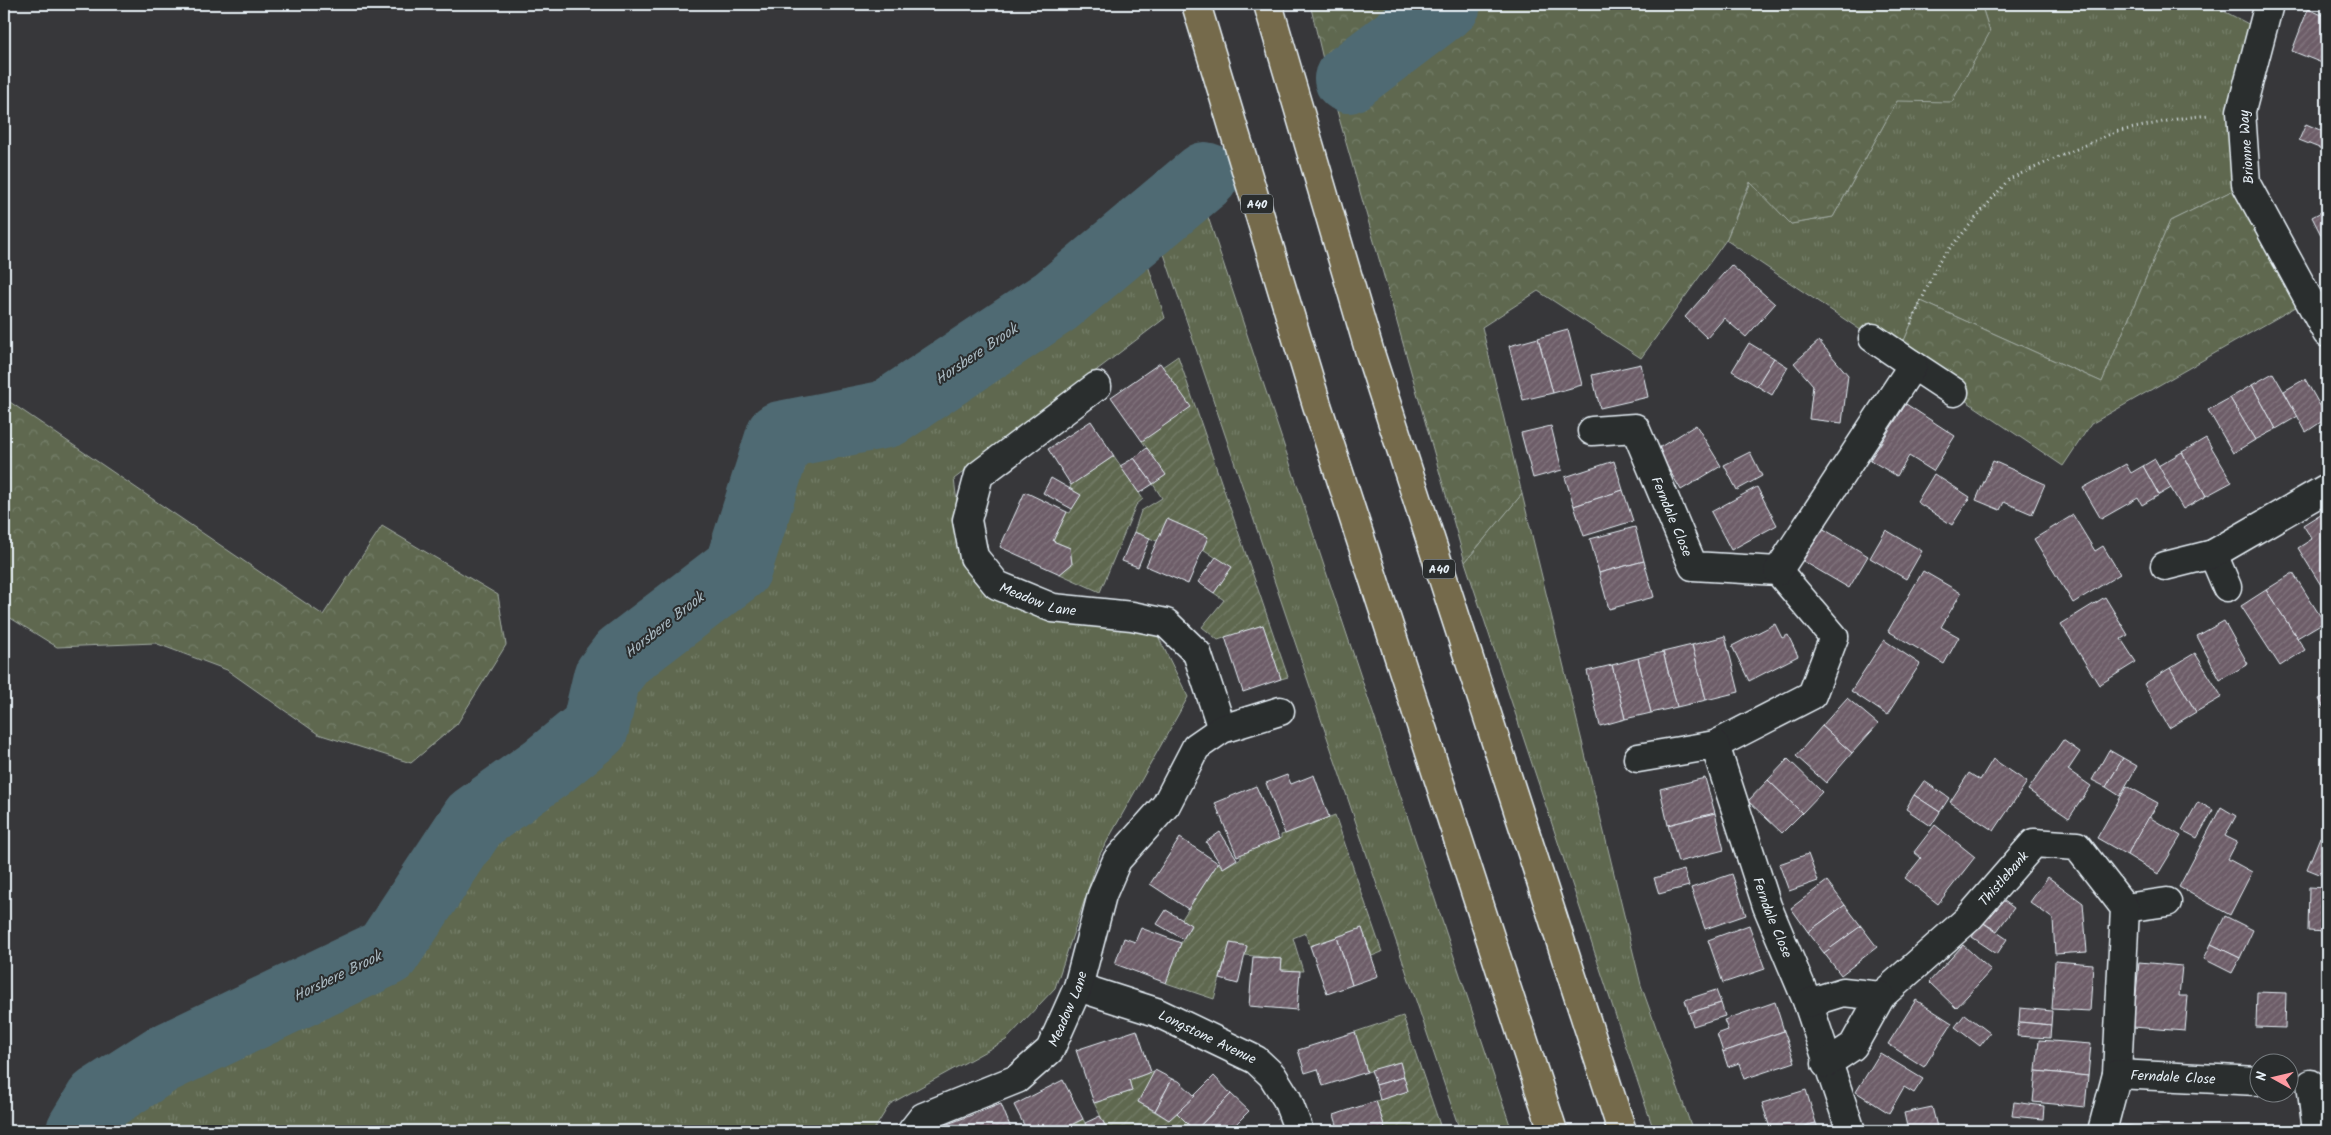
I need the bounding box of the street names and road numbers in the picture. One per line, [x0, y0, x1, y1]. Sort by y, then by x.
street label: Brionne Way [2233, 109, 2261, 185]
road number: A40 [1241, 194, 1273, 213]
street label: Ferndale Close [1645, 473, 1698, 561]
road number: A40 [1423, 560, 1455, 578]
street label: Meadow Lane [996, 577, 1078, 622]
street label: Thistlebank [1974, 846, 2035, 912]
street label: Ferndale Close [1746, 875, 1798, 962]
street label: Meadow Lane [1043, 968, 1094, 1051]
street label: Longstone Avenue [1154, 1005, 1260, 1071]
street label: Ferndale Close [2130, 1065, 2217, 1091]

